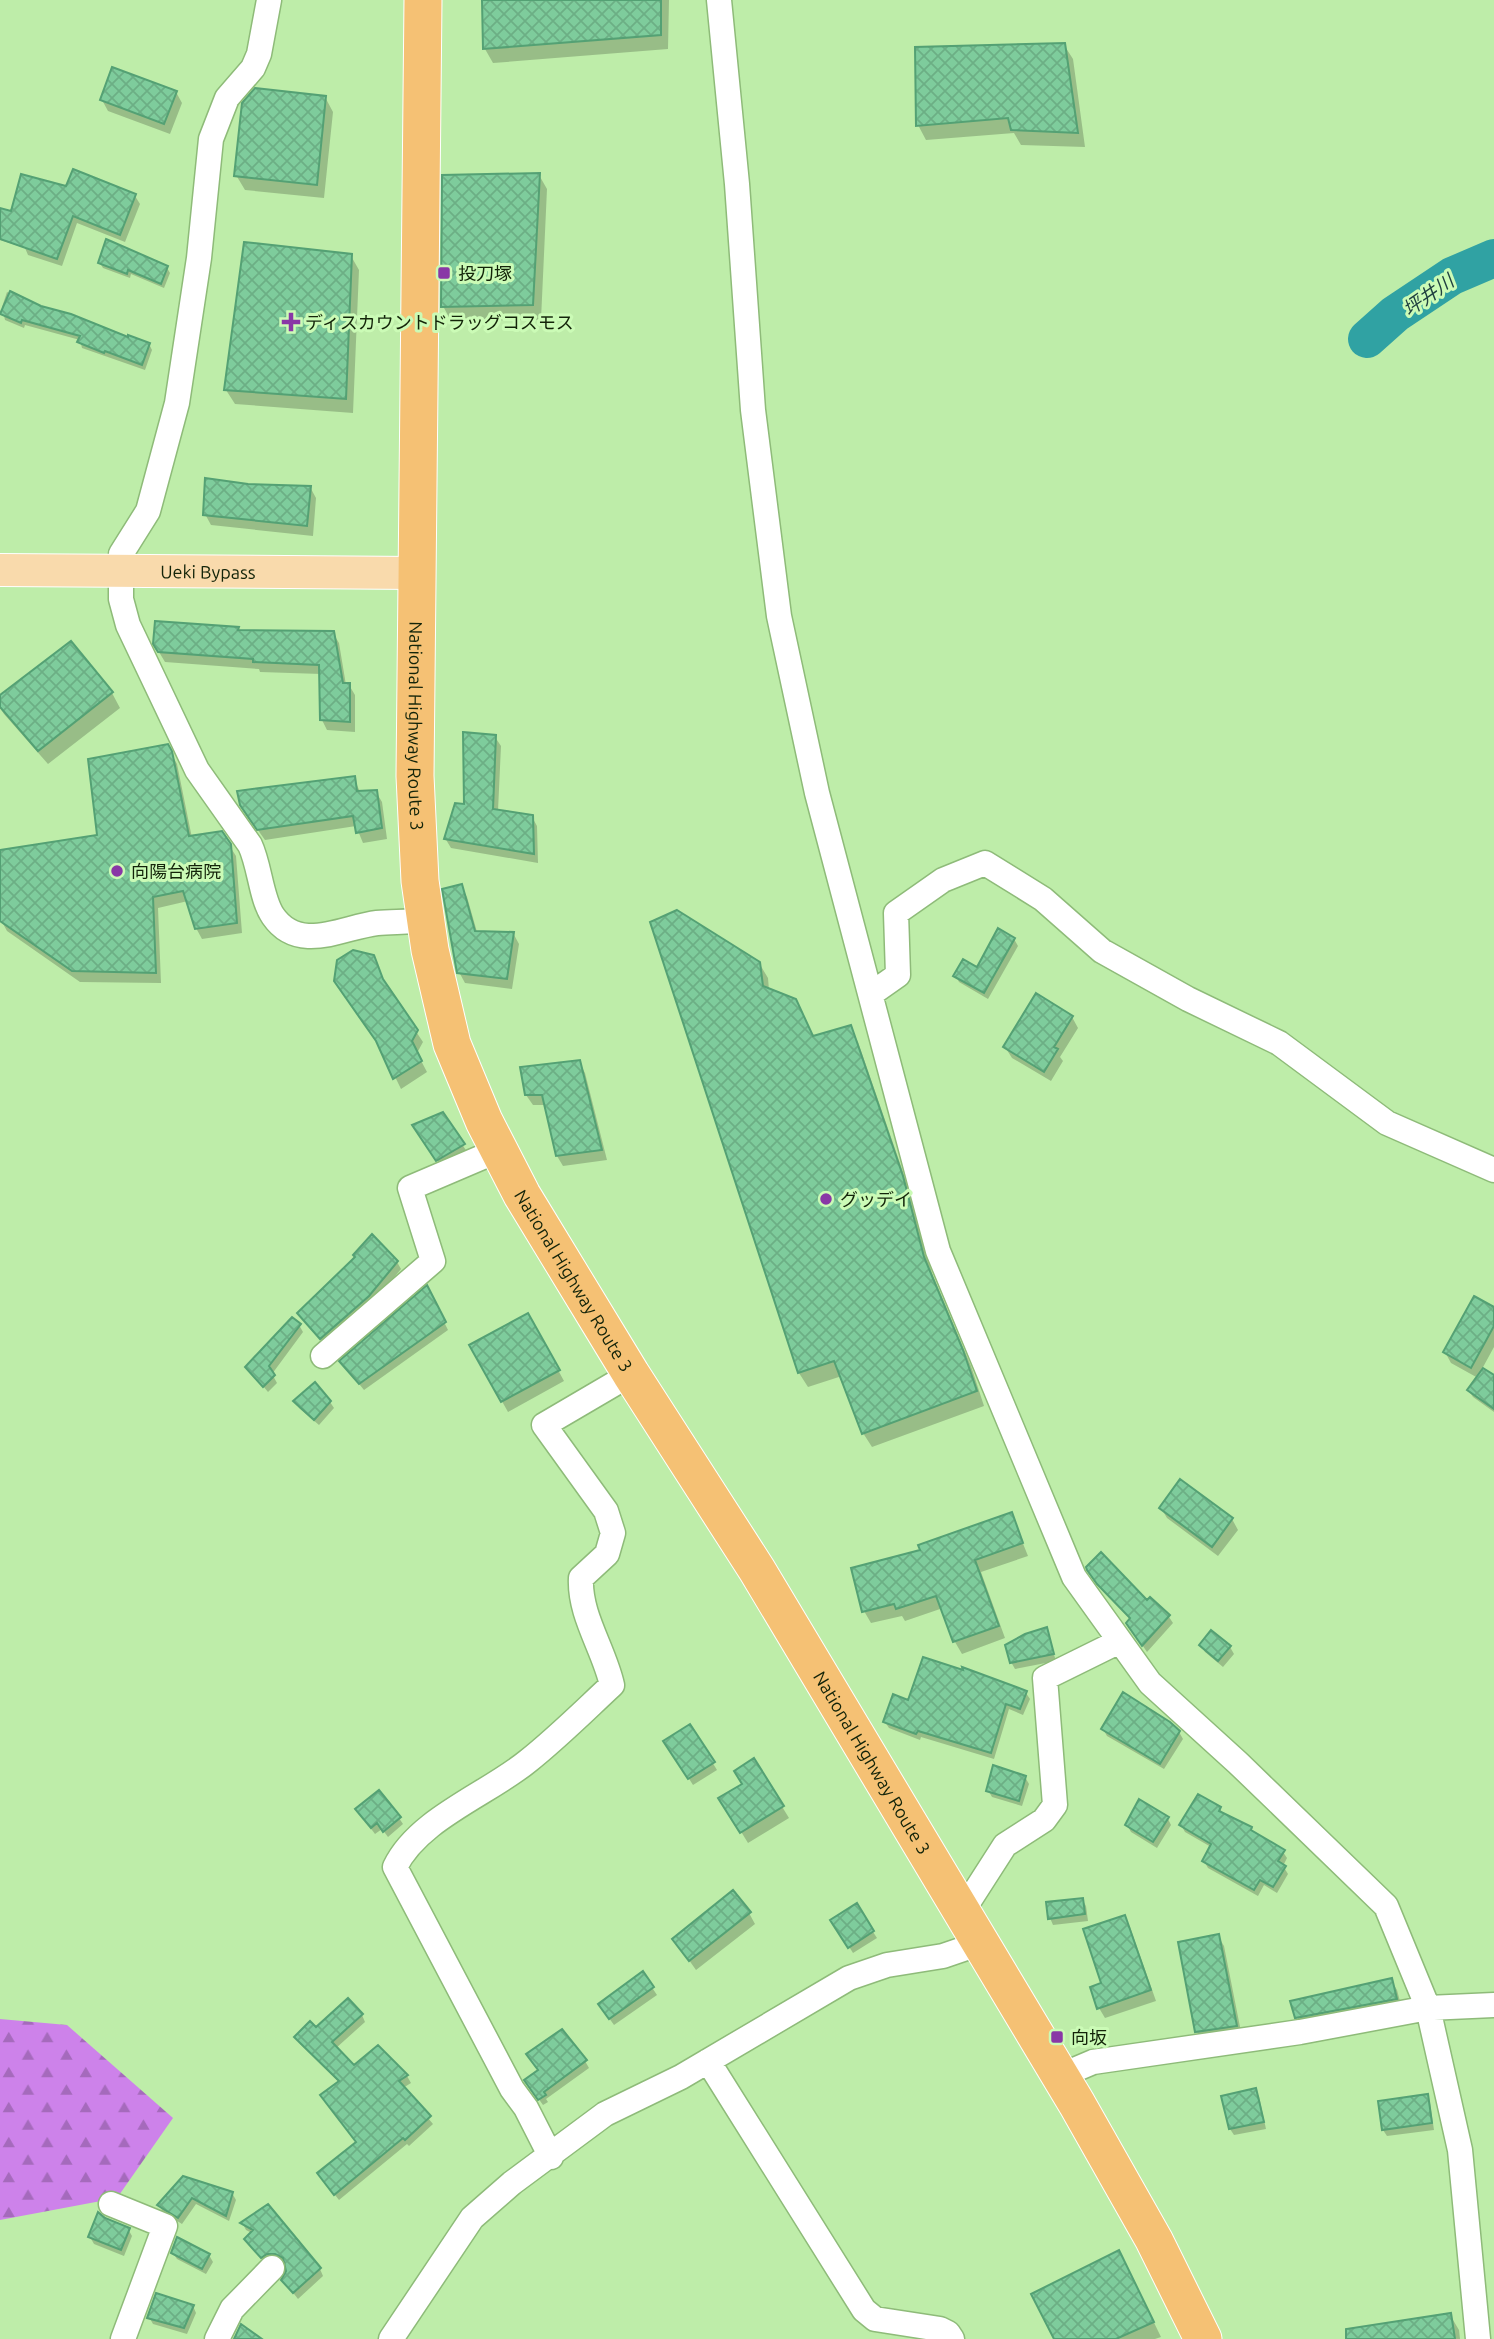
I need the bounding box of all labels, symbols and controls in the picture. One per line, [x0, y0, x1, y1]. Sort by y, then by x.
place label: 投刀塚 [458, 263, 512, 283]
marker: 投刀塚 [436, 265, 452, 281]
water label: 坪井川 [1398, 268, 1459, 320]
place label: ディスカウントドラッグコスモス [305, 312, 574, 332]
marker: ディスカウントドラッグコスモス [283, 314, 299, 330]
street label: Ueki Bypass [160, 561, 256, 582]
street label: National Highway Route 3 [405, 621, 428, 831]
place label: 向陽台病院 [131, 861, 221, 881]
marker: 向陽台病院 [109, 863, 125, 879]
street label: National Highway Route 3 [511, 1186, 637, 1375]
place label: グッデイ [840, 1189, 912, 1209]
marker: グッデイ [818, 1191, 834, 1207]
street label: National Highway Route 3 [810, 1668, 935, 1857]
place label: 向坂 [1071, 2027, 1107, 2047]
marker: 向坂 [1049, 2029, 1065, 2045]

